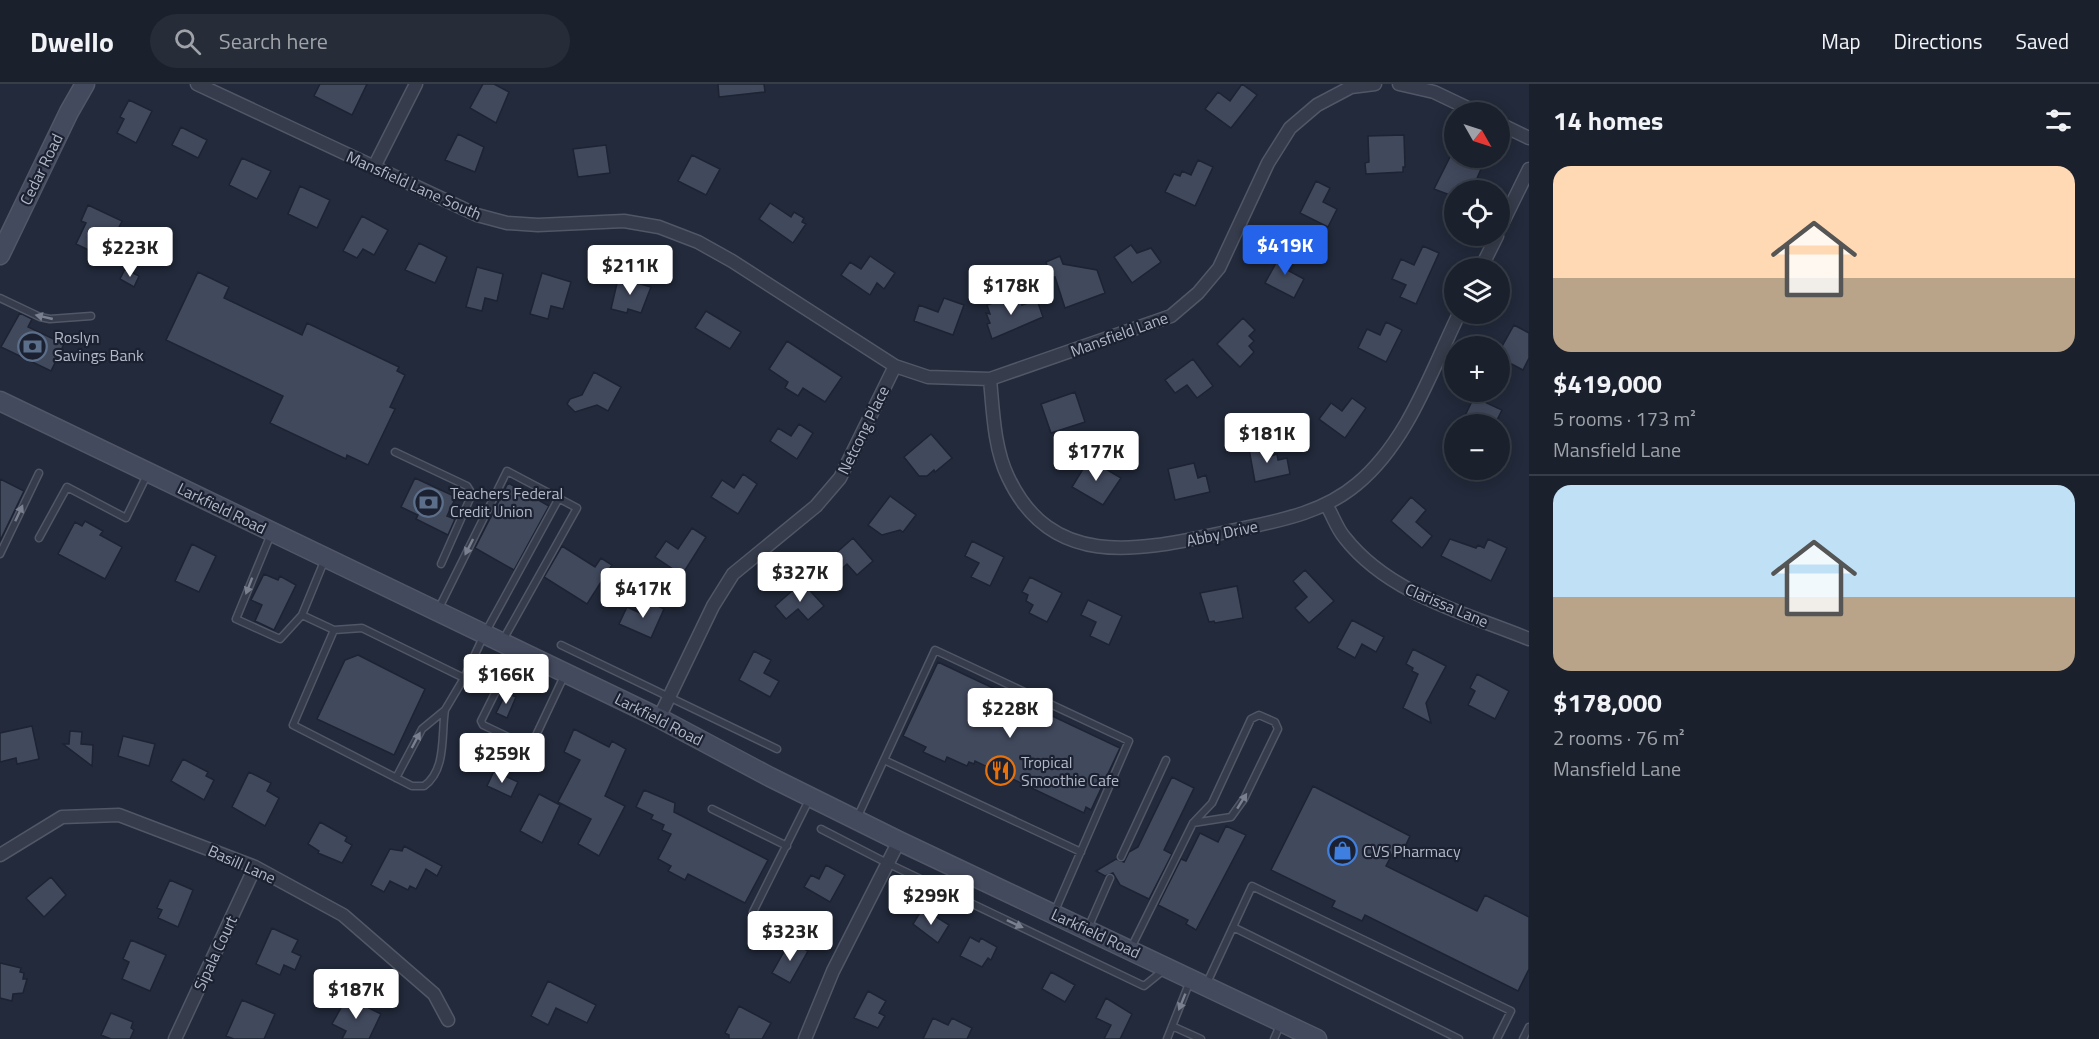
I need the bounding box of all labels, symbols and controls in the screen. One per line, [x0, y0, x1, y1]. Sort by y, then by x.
search box [150, 14, 570, 68]
text: Dwello [30, 20, 114, 63]
text: Search here [219, 24, 328, 58]
icon: search [171, 25, 204, 58]
text: Map [1821, 25, 1861, 57]
text: Directions [1894, 25, 1983, 57]
text: Saved [2016, 25, 2069, 57]
text: 14 homes [1553, 101, 1663, 140]
north arrow [1444, 102, 1510, 168]
map controls [1444, 102, 1510, 480]
icon: filters [2042, 104, 2075, 137]
street label: Cedar Road [13, 129, 69, 209]
street label: Mansfield Lane South [343, 144, 485, 226]
button: locate [1444, 180, 1510, 246]
icon: home [1760, 205, 1868, 313]
pin: $419K [1243, 225, 1327, 276]
pin: $223K [88, 227, 172, 278]
text: $419K [1257, 229, 1313, 260]
text: $223K [102, 231, 158, 262]
pin: $211K [588, 245, 672, 296]
text: $211K [602, 249, 658, 280]
button: layers [1444, 258, 1510, 324]
pin: $178K [969, 265, 1053, 316]
text: $178K [983, 269, 1039, 300]
street label: Mansfield Lane [1067, 305, 1171, 363]
one-way arrow [35, 311, 53, 321]
place label: Roslyn Savings Bank [54, 325, 144, 367]
bank icon: Roslyn Savings Bank [17, 330, 49, 362]
button: + [1444, 336, 1510, 402]
text: $419,000 [1553, 364, 1662, 403]
street label: Netcong Place [831, 381, 895, 479]
text: 5 rooms · 173 m² [1553, 403, 1696, 434]
pin: $181K [1225, 413, 1309, 464]
button: − [1444, 414, 1510, 480]
text: $181K [1239, 417, 1295, 448]
pin: $177K [1054, 431, 1138, 482]
text: Mansfield Lane [1553, 434, 1681, 465]
text: $177K [1068, 435, 1124, 466]
street label: Larkfield Road [174, 476, 270, 540]
place label: Teachers Federal Credit Union [450, 481, 563, 523]
bank icon: Teachers Federal Credit Union [413, 486, 445, 518]
one-way arrow [15, 505, 24, 522]
street label: Abby Drive [1184, 514, 1260, 552]
icon: home [1760, 524, 1868, 632]
one-way arrow [465, 538, 474, 555]
pin: $327K [758, 552, 842, 603]
text: $327K [772, 556, 828, 587]
pin: $417K [601, 568, 685, 619]
text: $417K [615, 572, 671, 603]
one-way arrow [244, 577, 253, 595]
street label: Clarissa Lane [1402, 577, 1492, 633]
pin: $166K [464, 654, 548, 705]
text: $166K [478, 658, 534, 689]
text: $178,000 [1553, 683, 1662, 722]
street label: Larkfield Road [611, 686, 707, 752]
pin: $228K [968, 688, 1052, 739]
text: $228K [982, 692, 1038, 723]
text: 2 rooms · 76 m² [1553, 722, 1685, 753]
one-way arrow [411, 732, 421, 749]
pin: $259K [460, 733, 544, 784]
text: $259K [474, 737, 530, 768]
place label: Tropical Smoothie Cafe [1021, 750, 1119, 792]
text: Mansfield Lane [1553, 753, 1681, 784]
restaurant icon: Tropical Smoothie Cafe [984, 755, 1016, 787]
one-way arrow [1236, 793, 1247, 809]
shop icon: CVS Pharmacy [1326, 835, 1358, 867]
street label: Basill Lane [204, 838, 280, 890]
place label: CVS Pharmacy [1363, 839, 1461, 863]
pin: $299K [889, 875, 973, 926]
text: $299K [903, 879, 959, 910]
street label: Larkfield Road [1047, 902, 1145, 964]
street label: Sipala Court [187, 911, 243, 995]
pin: $323K [748, 911, 832, 962]
text: $323K [762, 915, 818, 946]
one-way arrow [1007, 920, 1024, 929]
pin: $187K [314, 969, 398, 1020]
text: $187K [328, 973, 384, 1004]
one-way arrow [1177, 993, 1186, 1011]

